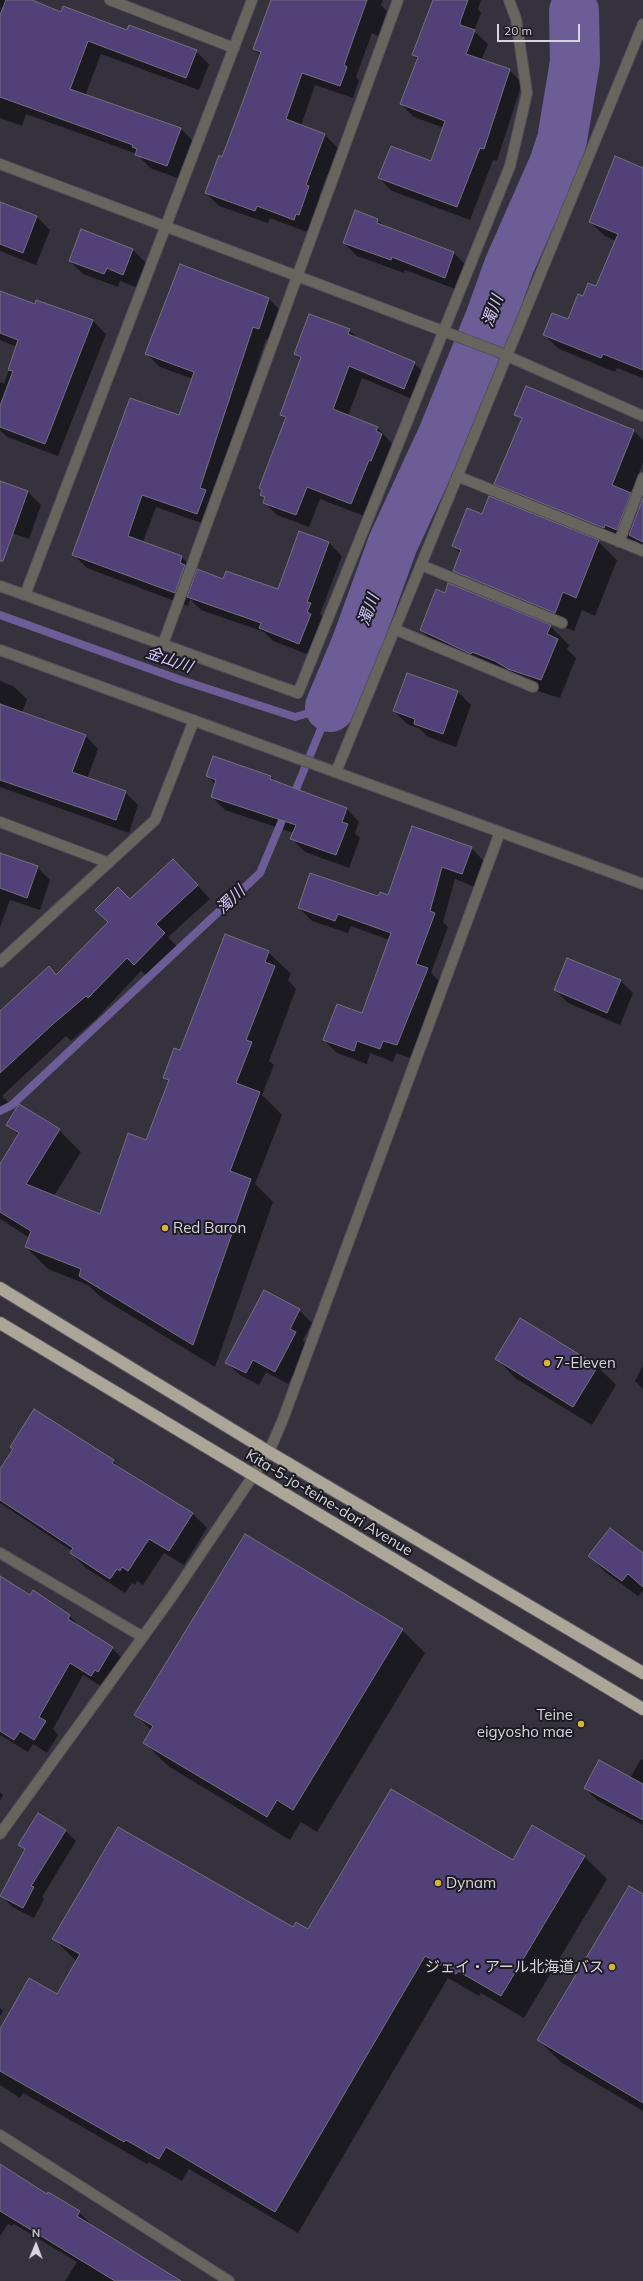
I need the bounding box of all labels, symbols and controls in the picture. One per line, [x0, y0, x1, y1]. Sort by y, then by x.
scale bar [499, 16, 582, 42]
text: 20 m [504, 23, 532, 38]
water label: 濁川 [479, 293, 507, 329]
water label: 濁川 [355, 592, 383, 628]
water label: 金山川 [143, 643, 195, 677]
water label: 濁川 [213, 882, 249, 918]
place label: Red Baron [173, 1219, 246, 1237]
marker: Red Baron [160, 1223, 170, 1233]
place label: 7-Eleven [555, 1354, 616, 1372]
marker: 7-Eleven [542, 1358, 552, 1368]
street label: Kita-5-jo-teine-dori Avenue [242, 1446, 416, 1560]
place label: Teine eigyosho mae [477, 1706, 573, 1741]
marker: Teine eigyosho mae [576, 1719, 586, 1729]
place label: Dynam [446, 1874, 496, 1892]
marker: Dynam [433, 1878, 443, 1888]
place label: ジェイ・アール北海道バス [425, 1958, 604, 1976]
marker: ジェイ・アール北海道バス [607, 1962, 617, 1972]
north arrow [16, 2225, 56, 2265]
text: N [32, 2226, 40, 2240]

